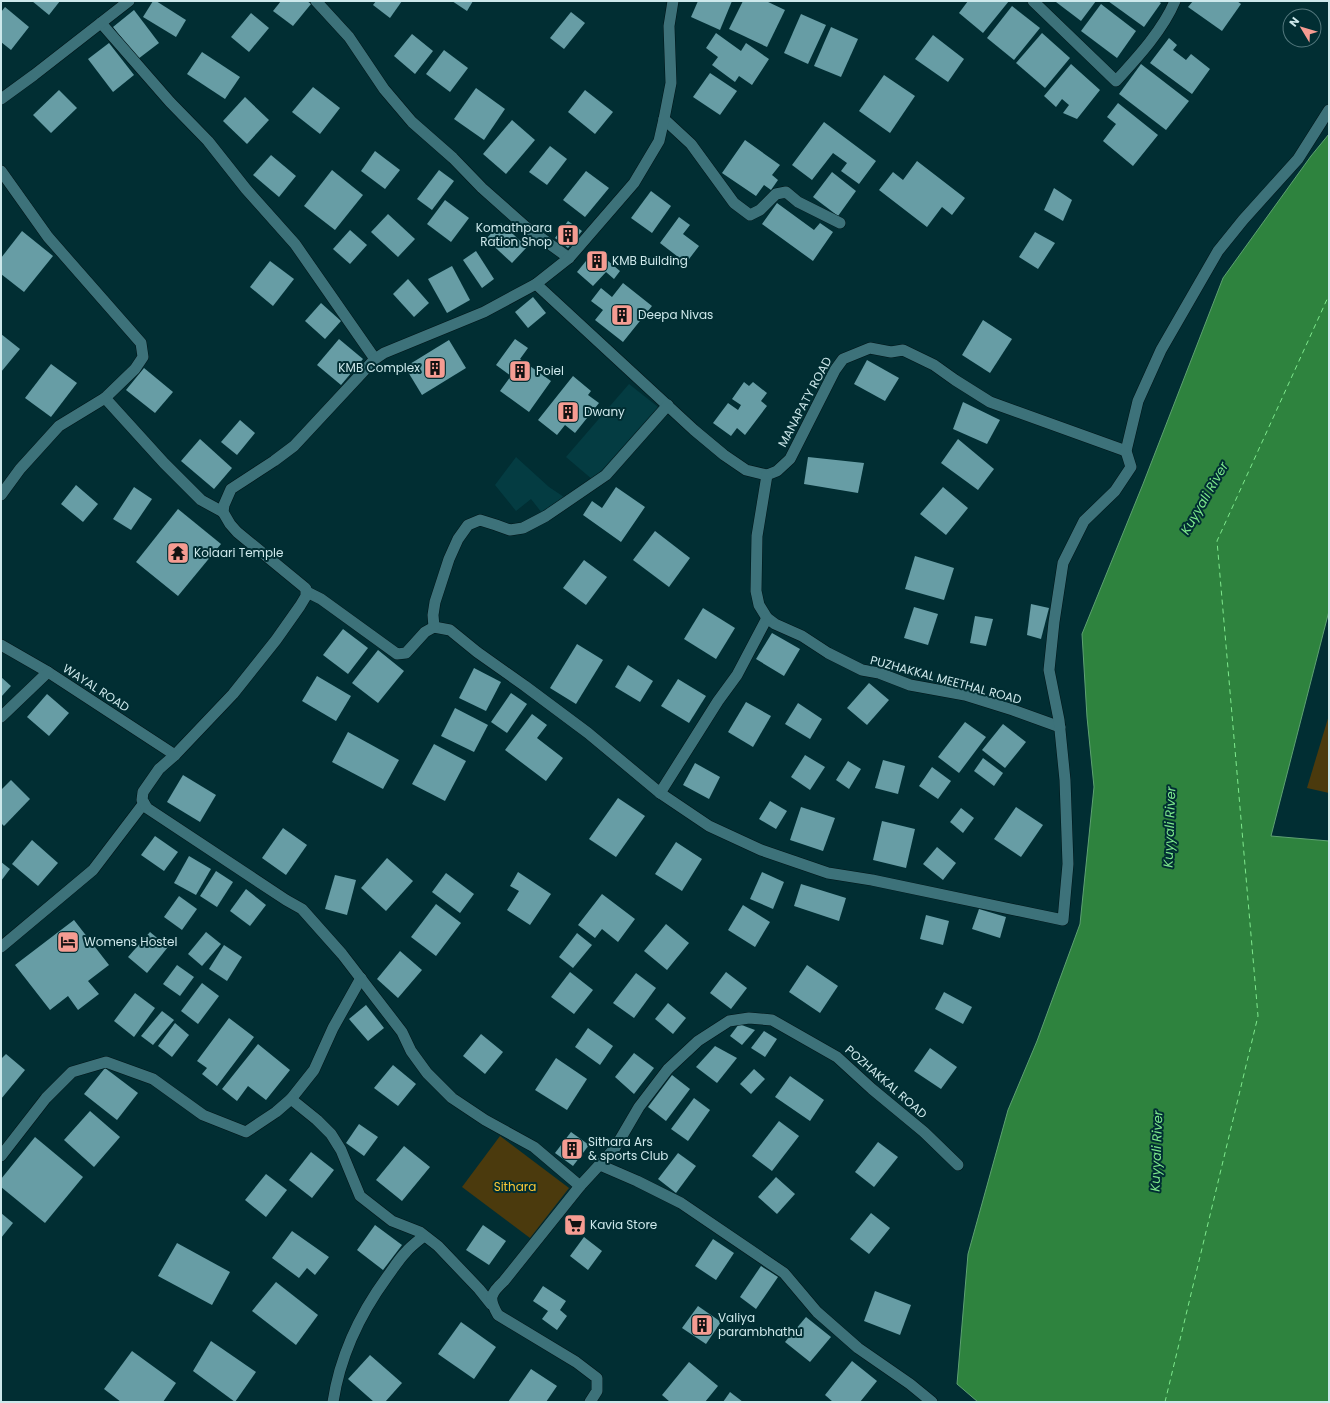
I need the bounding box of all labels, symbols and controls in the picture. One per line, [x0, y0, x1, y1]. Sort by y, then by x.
north arrow [1282, 8, 1322, 48]
text: N [1285, 14, 1303, 30]
place label: Komathpara Ration Shop [476, 219, 552, 250]
building icon: Komathpara Ration Shop [555, 222, 581, 248]
building icon: KMB Building [584, 248, 610, 274]
place label: KMB Building [612, 252, 688, 269]
building icon: Deepa Nivas [609, 302, 635, 328]
place label: Deepa Nivas [638, 306, 713, 323]
street label: MANAPATY ROAD [774, 354, 836, 450]
building icon: KMB Complex [422, 355, 448, 381]
building icon: Poiel [507, 358, 533, 384]
place label: KMB Complex [338, 359, 420, 376]
place label: Poiel [536, 362, 564, 379]
building icon: Dwany [555, 399, 581, 425]
place label: Dwany [584, 403, 625, 420]
water label: Kuyyali River [1176, 457, 1234, 538]
temple icon: Kolaari Temple [165, 540, 191, 566]
place label: Kolaari Temple [194, 544, 283, 561]
street label: PUZHAKKAL MEETHAL ROAD [869, 651, 1024, 708]
street label: WAYAL ROAD [60, 660, 133, 716]
water label: Kuyyali River [1159, 785, 1180, 868]
hotel icon: Womens Hostel [55, 929, 81, 955]
place label: Womens Hostel [84, 933, 177, 950]
street label: POZHAKKAL ROAD [842, 1041, 931, 1122]
water label: Kuyyali River [1146, 1109, 1167, 1192]
place label: Sithara Ars & sports Club [588, 1133, 668, 1164]
building icon: Sithara Ars & sports Club [559, 1136, 585, 1162]
park label: Sithara [494, 1178, 536, 1195]
supermarket icon: Kavia Store [562, 1212, 588, 1238]
place label: Kavia Store [590, 1216, 657, 1233]
place label: Valiya parambhathu [718, 1309, 803, 1340]
building icon: Valiya parambhathu [689, 1312, 715, 1338]

